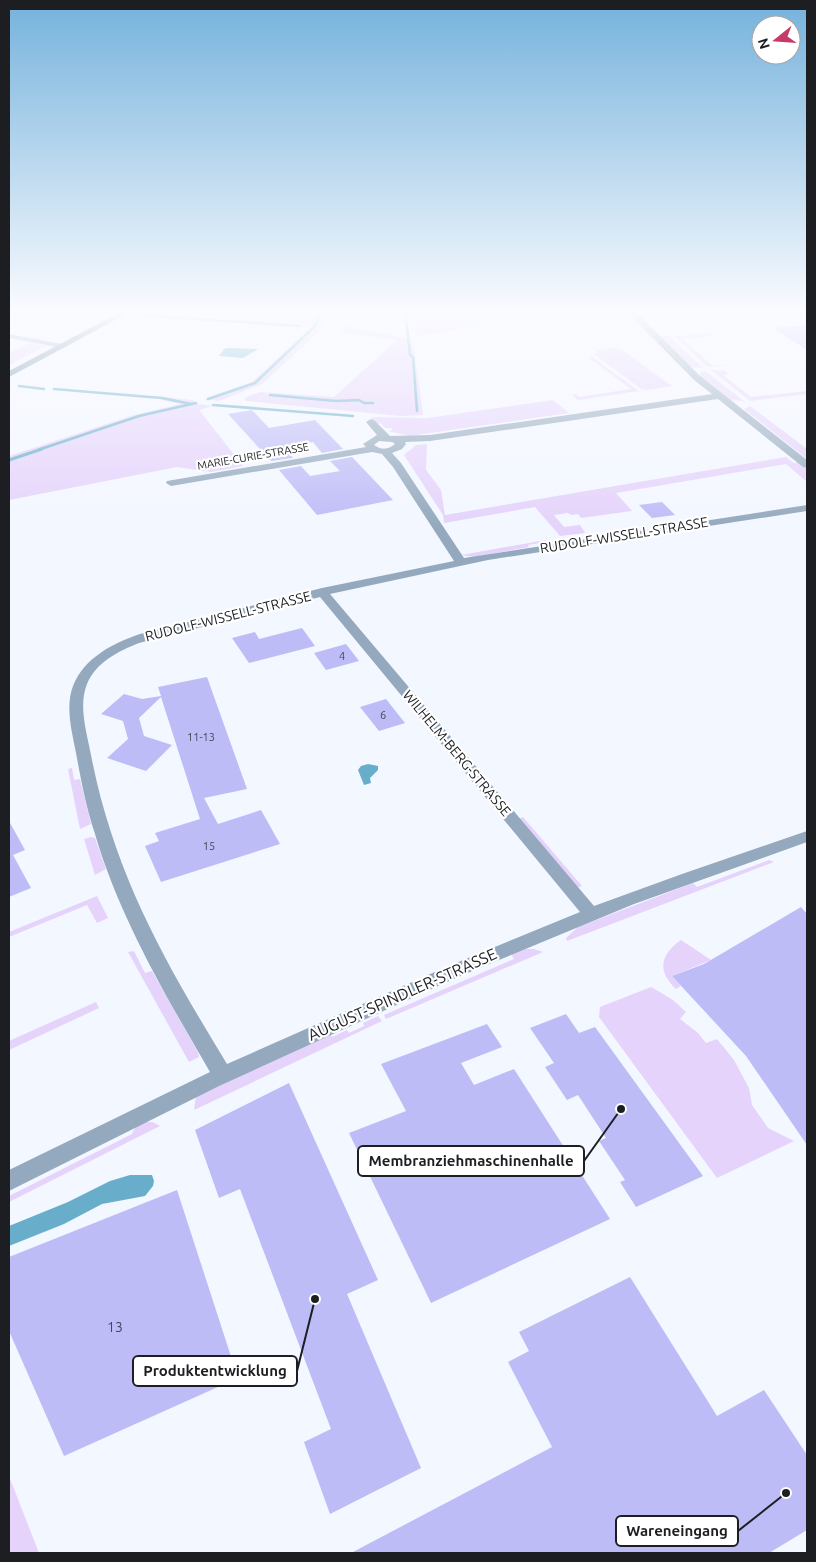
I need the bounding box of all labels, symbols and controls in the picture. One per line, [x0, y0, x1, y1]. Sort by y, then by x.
north arrow [751, 15, 801, 65]
text: N [754, 36, 773, 51]
street label: MARIE-CURIE-STRASSE [196, 440, 310, 472]
street label: RUDOLF-WISSELL-STRASSE [539, 514, 709, 556]
street label: RUDOLF-WISSELL-STRASSE [143, 588, 313, 644]
house number: 4 [339, 650, 345, 662]
street label: WILHELM-BERG-STRASSE [400, 687, 514, 819]
house number: 6 [380, 709, 386, 721]
house number: 11-13 [187, 731, 215, 743]
house number: 15 [203, 840, 215, 852]
street label: AUGUST-SPINDLER-STRASSE [305, 944, 499, 1044]
callout: Membranziehmaschinenhalle [358, 1146, 584, 1176]
text: Membranziehmaschinenhalle [368, 1152, 574, 1169]
house number: 13 [107, 1319, 123, 1335]
callout: Produktentwicklung [133, 1356, 297, 1386]
text: Produktentwicklung [143, 1362, 287, 1379]
callout: Wareneingang [616, 1516, 738, 1546]
text: Wareneingang [626, 1522, 728, 1539]

